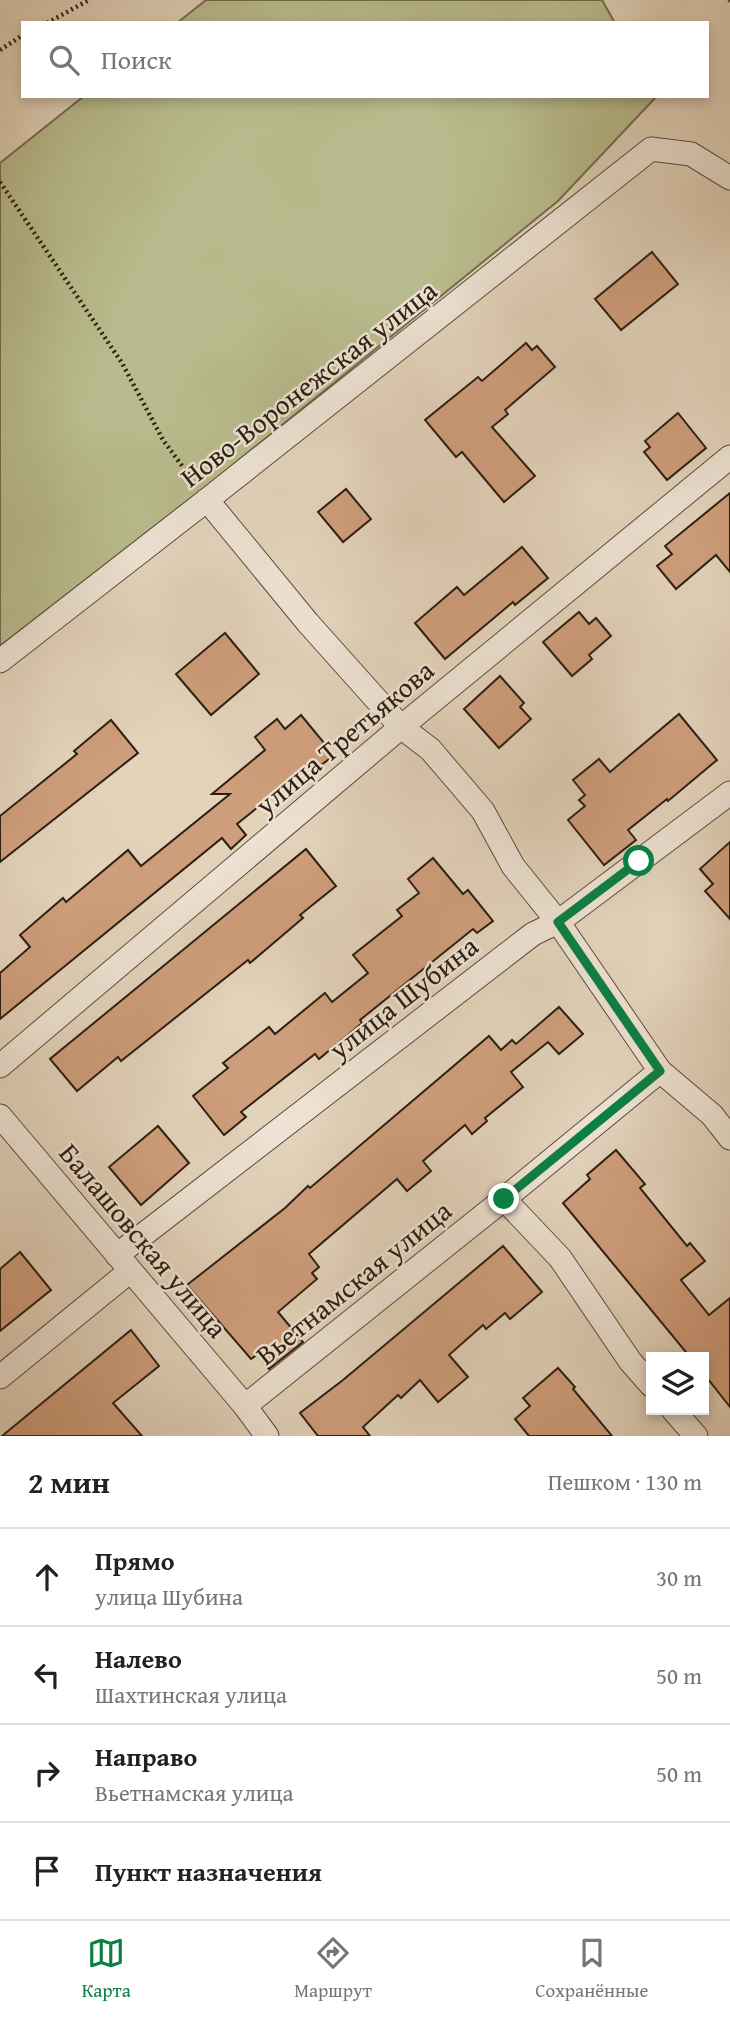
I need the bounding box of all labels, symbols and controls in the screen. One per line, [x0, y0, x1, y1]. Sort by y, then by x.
search box [21, 21, 709, 98]
text: Поиск [101, 40, 172, 79]
icon: search [45, 41, 83, 79]
street label: Ново-Воронежская улица [171, 269, 446, 496]
street label: улица Третьякова [245, 649, 443, 825]
route start [623, 845, 654, 876]
street label: улица Шубина [319, 925, 487, 1069]
street label: Балашовская улица [50, 1134, 238, 1347]
route end [488, 1183, 519, 1214]
street label: Вьетнамская улица [246, 1190, 460, 1374]
map controls [646, 1352, 709, 1415]
button: layers [646, 1352, 709, 1415]
text: 2 мин [28, 1460, 110, 1504]
text: Пешком · 130 m [548, 1465, 702, 1498]
text: Прямо [95, 1541, 175, 1580]
icon: ahead [28, 1558, 66, 1596]
text: 30 m [656, 1561, 702, 1594]
text: улица Шубина [95, 1580, 243, 1613]
text: Налево [95, 1639, 182, 1678]
icon: left [28, 1656, 66, 1694]
text: 50 m [656, 1659, 702, 1692]
text: Шахтинская улица [95, 1678, 287, 1711]
text: Направо [95, 1737, 197, 1776]
icon: right [28, 1754, 66, 1792]
text: 50 m [656, 1757, 702, 1790]
text: Вьетнамская улица [95, 1776, 294, 1809]
icon: arrive [28, 1852, 66, 1890]
text: Пункт назначения [95, 1852, 322, 1891]
tab: Карта [82, 1934, 131, 2004]
tab: Маршрут [294, 1934, 372, 2004]
tab: Сохранённые [535, 1934, 648, 2004]

